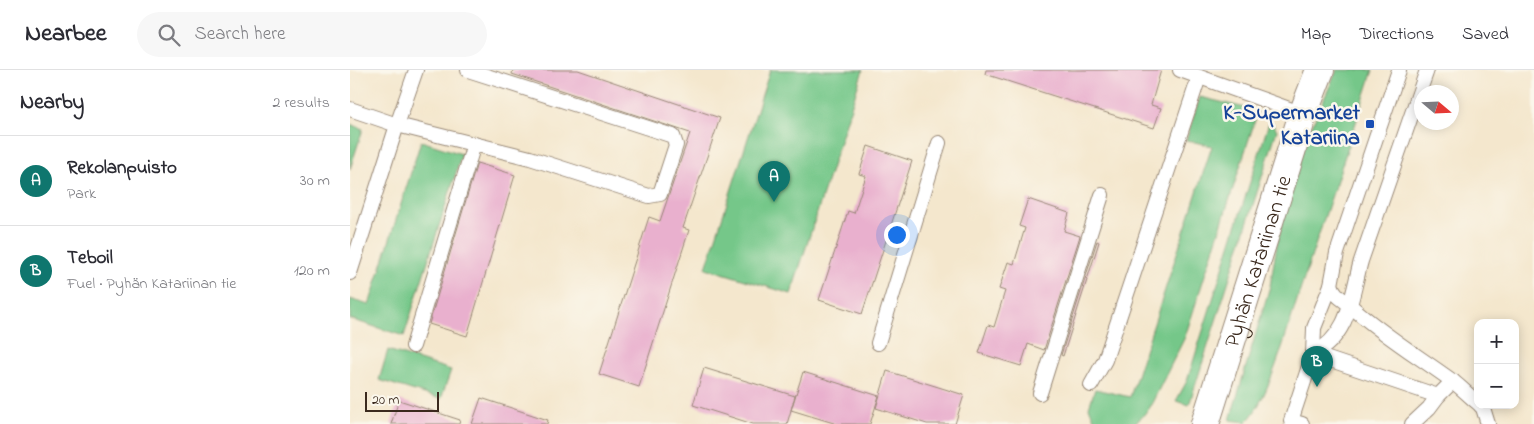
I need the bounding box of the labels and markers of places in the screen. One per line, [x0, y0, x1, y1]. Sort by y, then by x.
place label: K-Supermarket Katariina [1223, 98, 1361, 155]
marker: K-Supermarket Katariina [1364, 118, 1376, 130]
pin: A [758, 161, 790, 202]
pin: B [1301, 346, 1333, 387]

